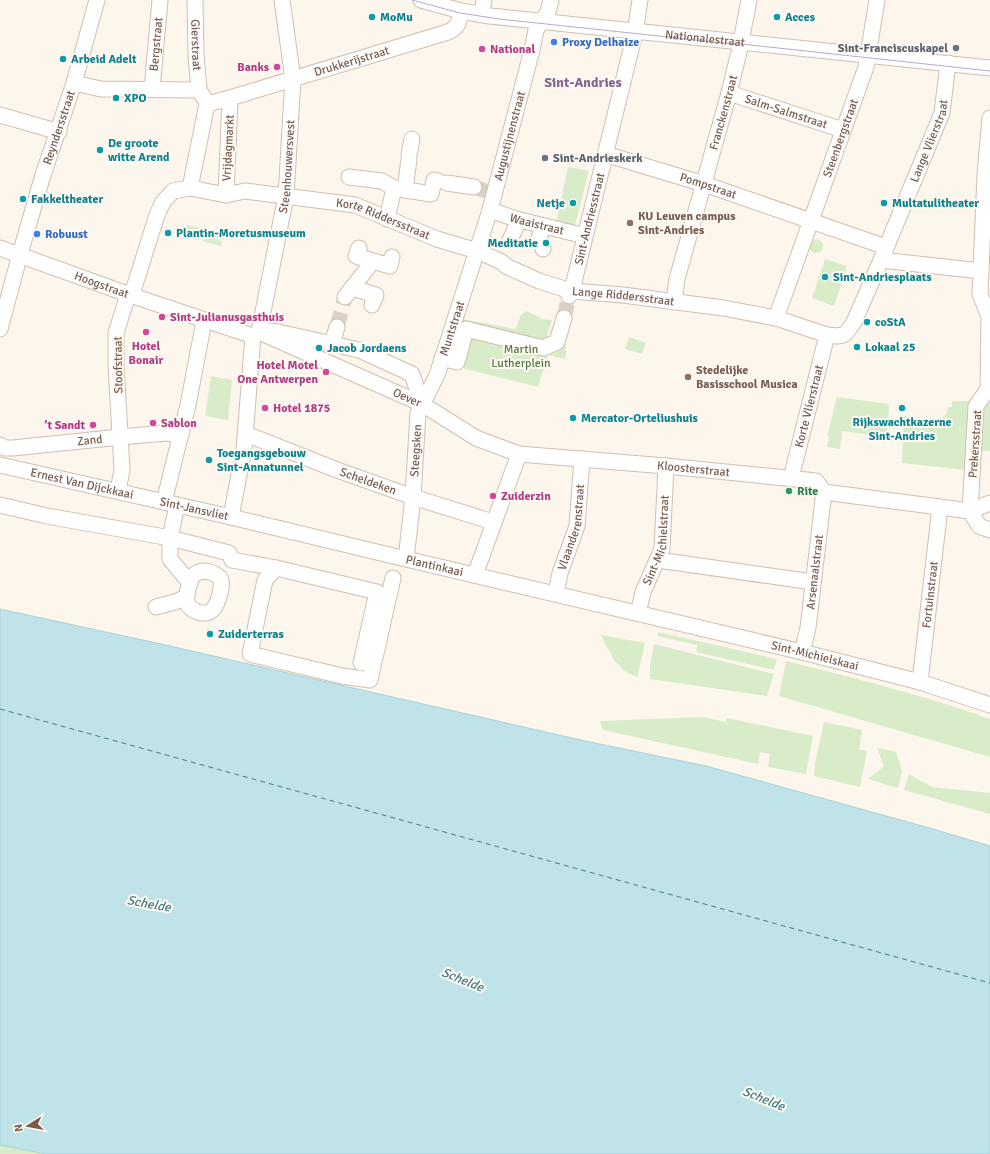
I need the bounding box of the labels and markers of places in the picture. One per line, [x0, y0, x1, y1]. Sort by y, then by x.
place label: MoMu [380, 10, 413, 25]
place label: Acces [785, 10, 816, 25]
marker: MoMu [367, 12, 377, 22]
marker: Acces [772, 12, 782, 22]
place label: Proxy Delhaize [562, 35, 639, 50]
marker: Proxy Delhaize [549, 37, 559, 47]
place label: Sint-Franciscuskapel [838, 41, 948, 56]
place label: National [490, 42, 535, 57]
marker: Sint-Franciscuskapel [951, 43, 961, 53]
marker: National [477, 44, 487, 54]
place label: Arbeid Adelt [71, 52, 137, 67]
marker: Arbeid Adelt [58, 54, 68, 64]
place label: Banks [237, 60, 270, 75]
marker: Banks [272, 62, 282, 72]
place label: XPO [124, 91, 146, 106]
marker: XPO [111, 93, 121, 103]
place label: De groote witte Arend [108, 136, 170, 165]
marker: De groote witte Arend [95, 145, 105, 155]
place label: Sint-Andrieskerk [553, 151, 643, 166]
marker: Sint-Andrieskerk [540, 153, 550, 163]
place label: Fakkeltheater [31, 192, 103, 207]
marker: Fakkeltheater [18, 194, 28, 204]
place label: Netje [537, 196, 565, 211]
place label: Multatulitheater [892, 196, 979, 211]
marker: Netje [568, 198, 578, 208]
marker: Multatulitheater [879, 198, 889, 208]
place label: KU Leuven campus Sint-Andries [638, 209, 736, 238]
marker: KU Leuven campus Sint-Andries [625, 218, 635, 228]
place label: Plantin-Moretusmuseum [176, 226, 306, 241]
place label: Robuust [45, 227, 88, 242]
marker: Plantin-Moretusmuseum [163, 228, 173, 238]
marker: Robuust [32, 229, 42, 239]
place label: Meditatie [487, 236, 538, 251]
marker: Meditatie [541, 238, 551, 248]
place label: Sint-Andriesplaats [833, 270, 932, 285]
marker: Sint-Andriesplaats [820, 272, 830, 282]
place label: Sint-Julianusgasthuis [170, 310, 285, 325]
marker: Sint-Julianusgasthuis [157, 312, 167, 322]
place label: coStA [875, 315, 906, 330]
marker: coStA [862, 317, 872, 327]
marker: Hotel Bonair [141, 327, 151, 337]
place label: Hotel Bonair [129, 339, 164, 368]
place label: Lokaal 25 [865, 340, 915, 355]
place label: Jacob Jordaens [327, 341, 407, 356]
marker: Lokaal 25 [852, 342, 862, 352]
marker: Jacob Jordaens [314, 343, 324, 353]
place label: Hotel Motel One Antwerpen [237, 358, 318, 387]
place label: Stedelijke Basisschool Musica [696, 363, 798, 392]
marker: Hotel Motel One Antwerpen [321, 367, 331, 377]
marker: Stedelijke Basisschool Musica [683, 372, 693, 382]
place label: Hotel 1875 [273, 401, 330, 416]
marker: Hotel 1875 [260, 403, 270, 413]
marker: Rijkswachtkazerne Sint-Andries [897, 403, 907, 413]
place label: Mercator-Orteliushuis [581, 411, 699, 426]
marker: Mercator-Orteliushuis [568, 413, 578, 423]
place label: Rijkswachtkazerne Sint-Andries [853, 415, 952, 444]
place label: Sablon [161, 416, 197, 431]
place label: ’t Sandt [44, 418, 85, 433]
marker: Sablon [148, 418, 158, 428]
marker: ’t Sandt [88, 420, 98, 430]
place label: Toegangsgebouw Sint-Annatunnel [217, 446, 307, 475]
marker: Toegangsgebouw Sint-Annatunnel [204, 455, 214, 465]
place label: Rite [797, 484, 818, 499]
marker: Rite [784, 486, 794, 496]
place label: Zuiderzin [501, 489, 551, 504]
marker: Zuiderzin [488, 491, 498, 501]
place label: Zuiderterras [218, 627, 285, 642]
marker: Zuiderterras [205, 629, 215, 639]

